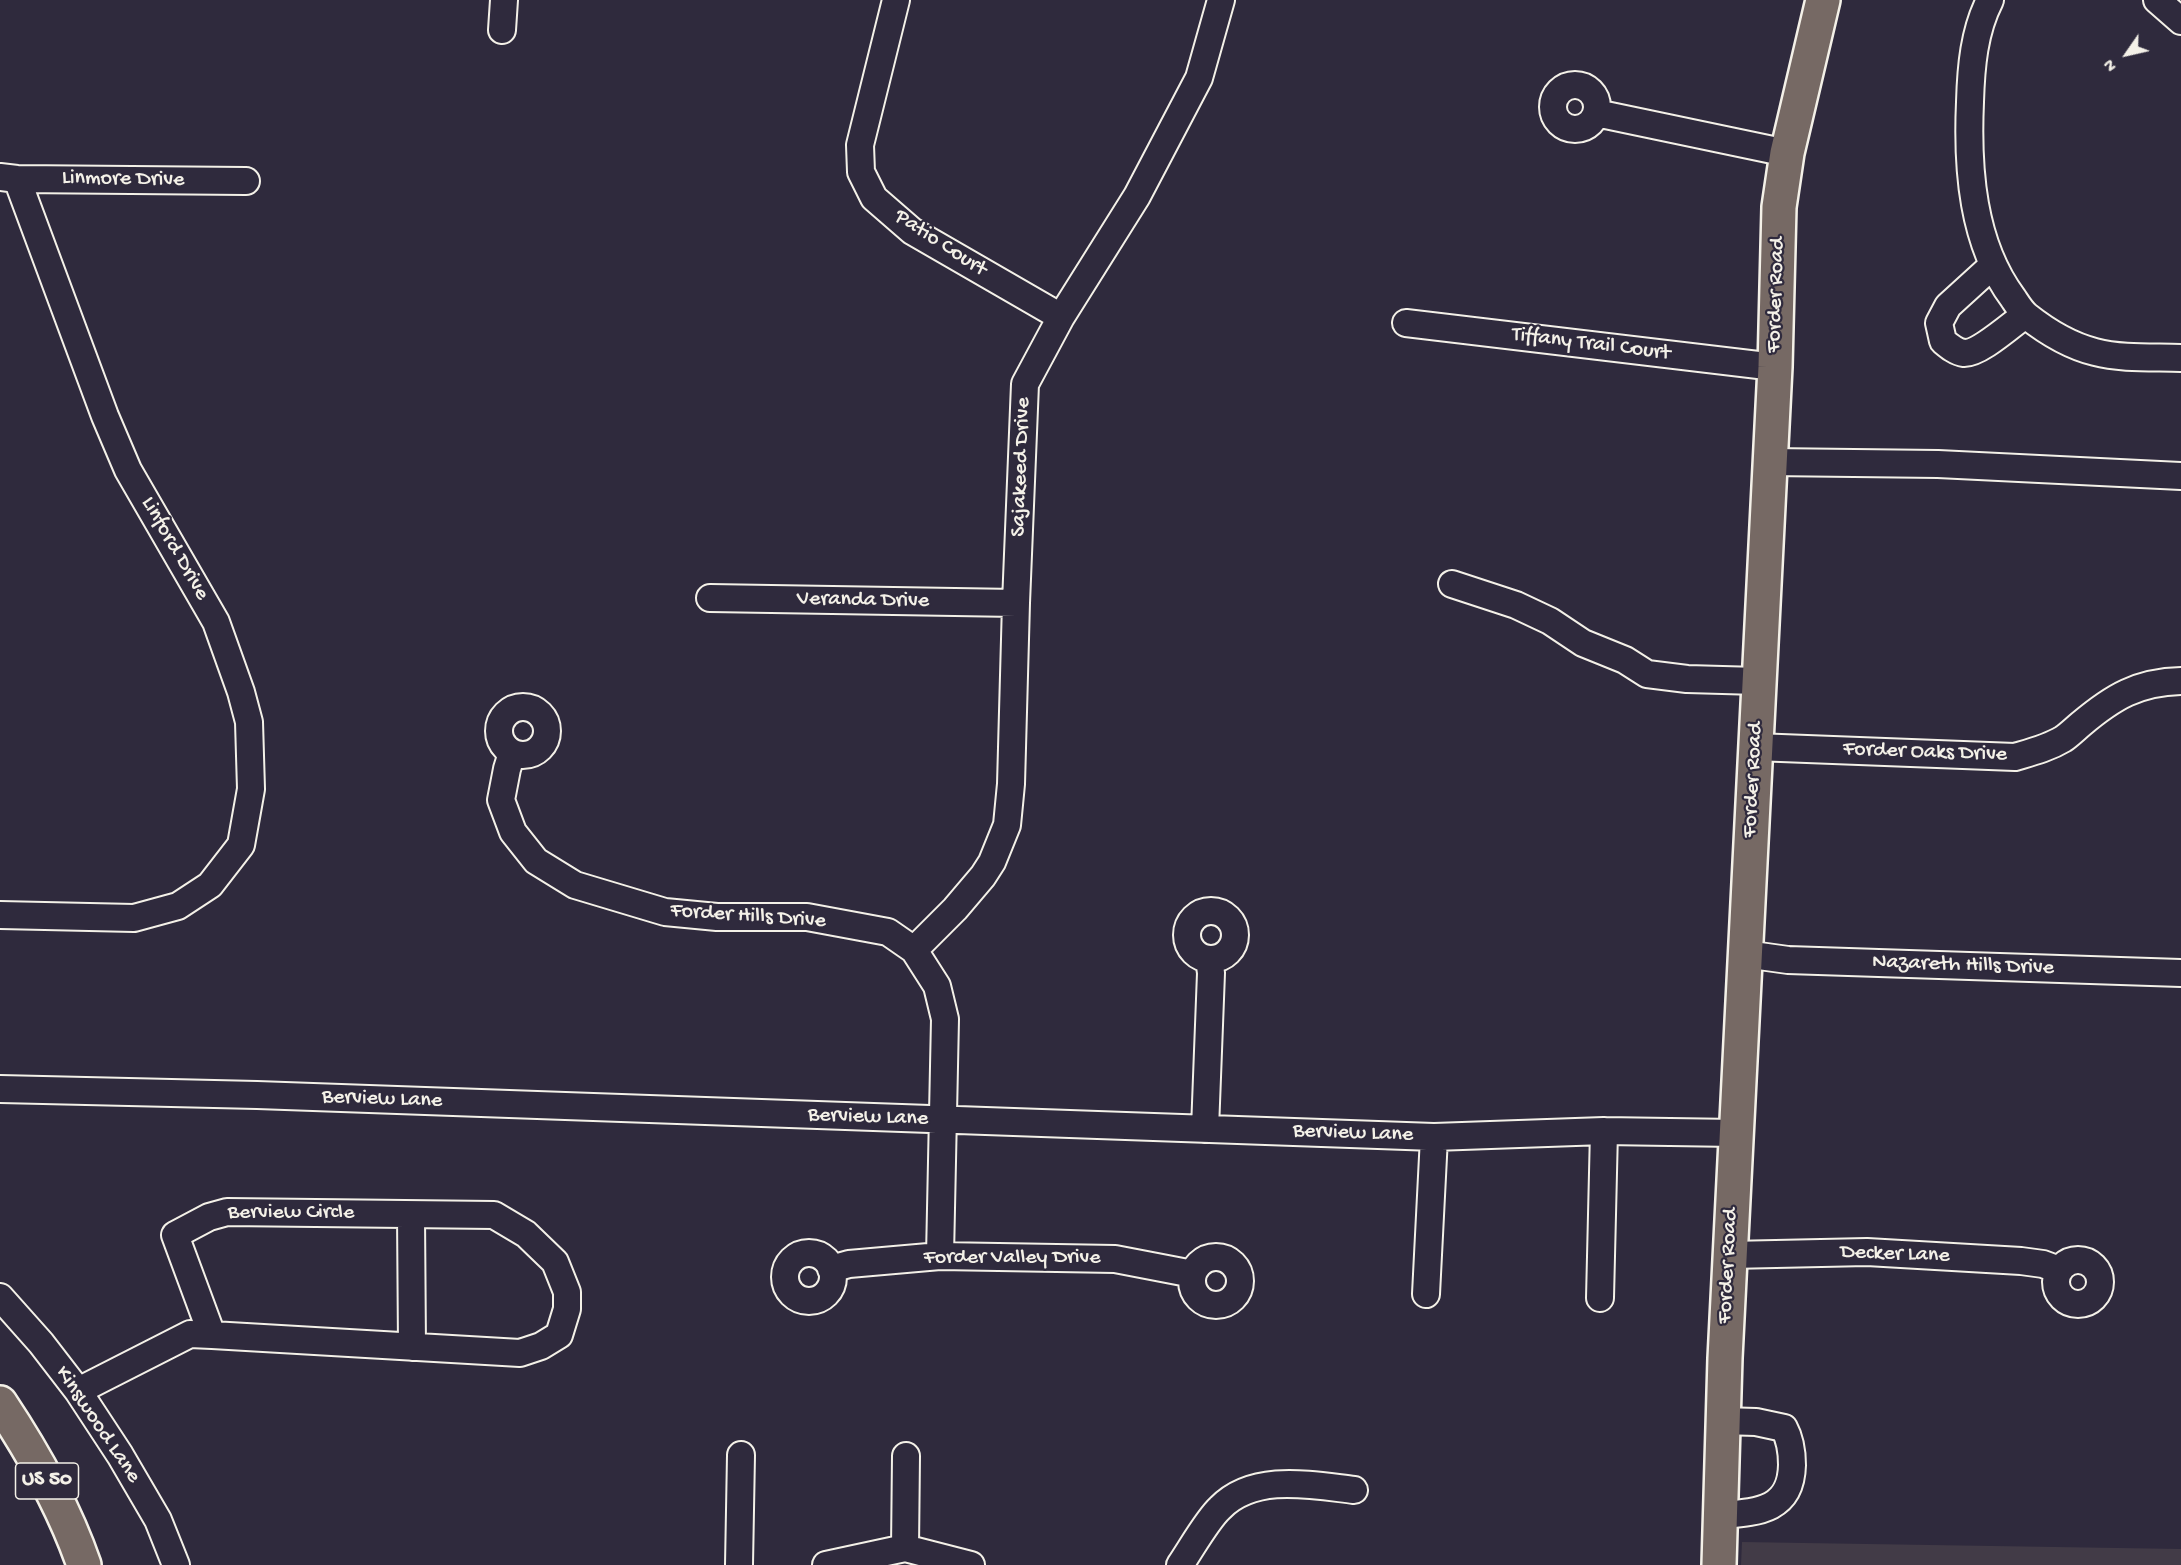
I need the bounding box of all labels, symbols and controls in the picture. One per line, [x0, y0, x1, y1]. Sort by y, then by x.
north arrow [2097, 24, 2157, 84]
text: N [2101, 55, 2122, 74]
street label: Linmore Drive [61, 166, 185, 194]
street label: Patio Court [889, 204, 991, 284]
street label: Forder Road [1762, 237, 1792, 353]
street label: Tiffany Trail Court [1510, 322, 1672, 368]
street label: Sajakeed Drive [1006, 397, 1038, 537]
street label: Linford Drive [134, 492, 214, 606]
street label: Veranda Drive [797, 587, 929, 615]
street label: Forder Road [1738, 722, 1770, 838]
street label: Forder Oaks Drive [1842, 737, 2008, 769]
street label: Forder Hills Drive [669, 898, 827, 936]
street label: Nazareth Hills Drive [1872, 950, 2054, 982]
street label: Berview Lane [321, 1085, 443, 1115]
street label: Berview Lane [807, 1103, 929, 1133]
street label: Berview Lane [1292, 1119, 1414, 1149]
street label: Berview Circle [228, 1201, 354, 1227]
street label: Forder Road [1713, 1208, 1745, 1324]
street label: Decker Lane [1840, 1240, 1950, 1270]
street label: Forder Valley Drive [923, 1246, 1101, 1272]
street label: Kinswood Lane [48, 1361, 146, 1489]
road number: US 50 [15, 1463, 78, 1499]

